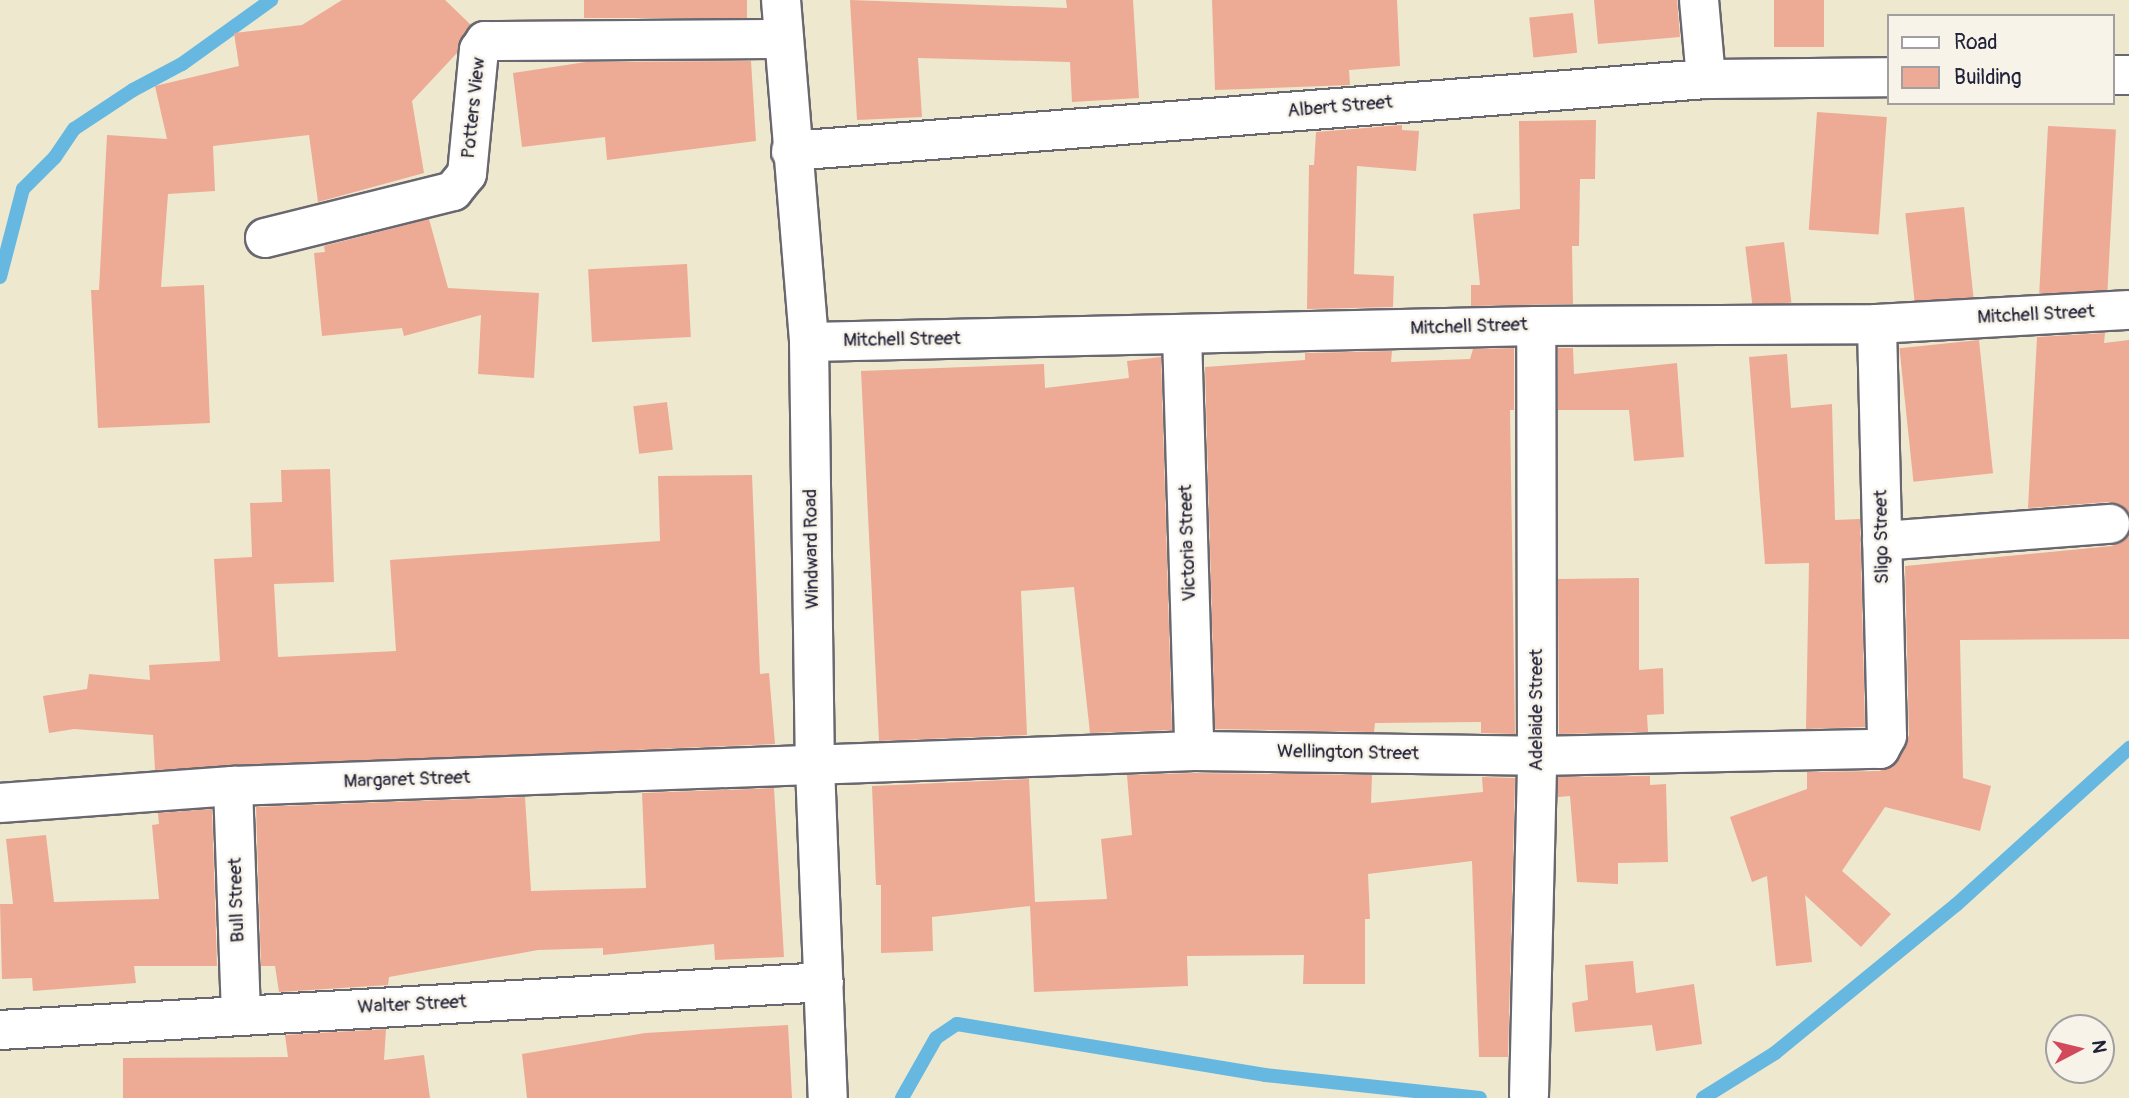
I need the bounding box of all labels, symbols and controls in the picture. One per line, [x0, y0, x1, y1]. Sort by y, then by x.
legend [1888, 14, 2115, 105]
text: Road [1954, 29, 1998, 56]
street label: Potters View [457, 56, 491, 160]
text: Building [1954, 64, 2021, 91]
street label: Albert Street [1286, 91, 1394, 123]
street label: Mitchell Street [1977, 301, 2095, 329]
street label: Mitchell Street [1410, 314, 1528, 340]
street label: Mitchell Street [843, 328, 961, 352]
street label: Victoria Street [1175, 484, 1201, 602]
street label: Windward Road [800, 489, 824, 609]
street label: Sligo Street [1870, 490, 1894, 584]
street label: Adelaide Street [1526, 649, 1548, 771]
street label: Wellington Street [1277, 740, 1419, 766]
street label: Margaret Street [343, 766, 471, 794]
street label: Bull Street [224, 857, 250, 943]
street label: Walter Street [357, 991, 467, 1019]
north arrow [2045, 1014, 2115, 1084]
text: N [2086, 1039, 2112, 1055]

